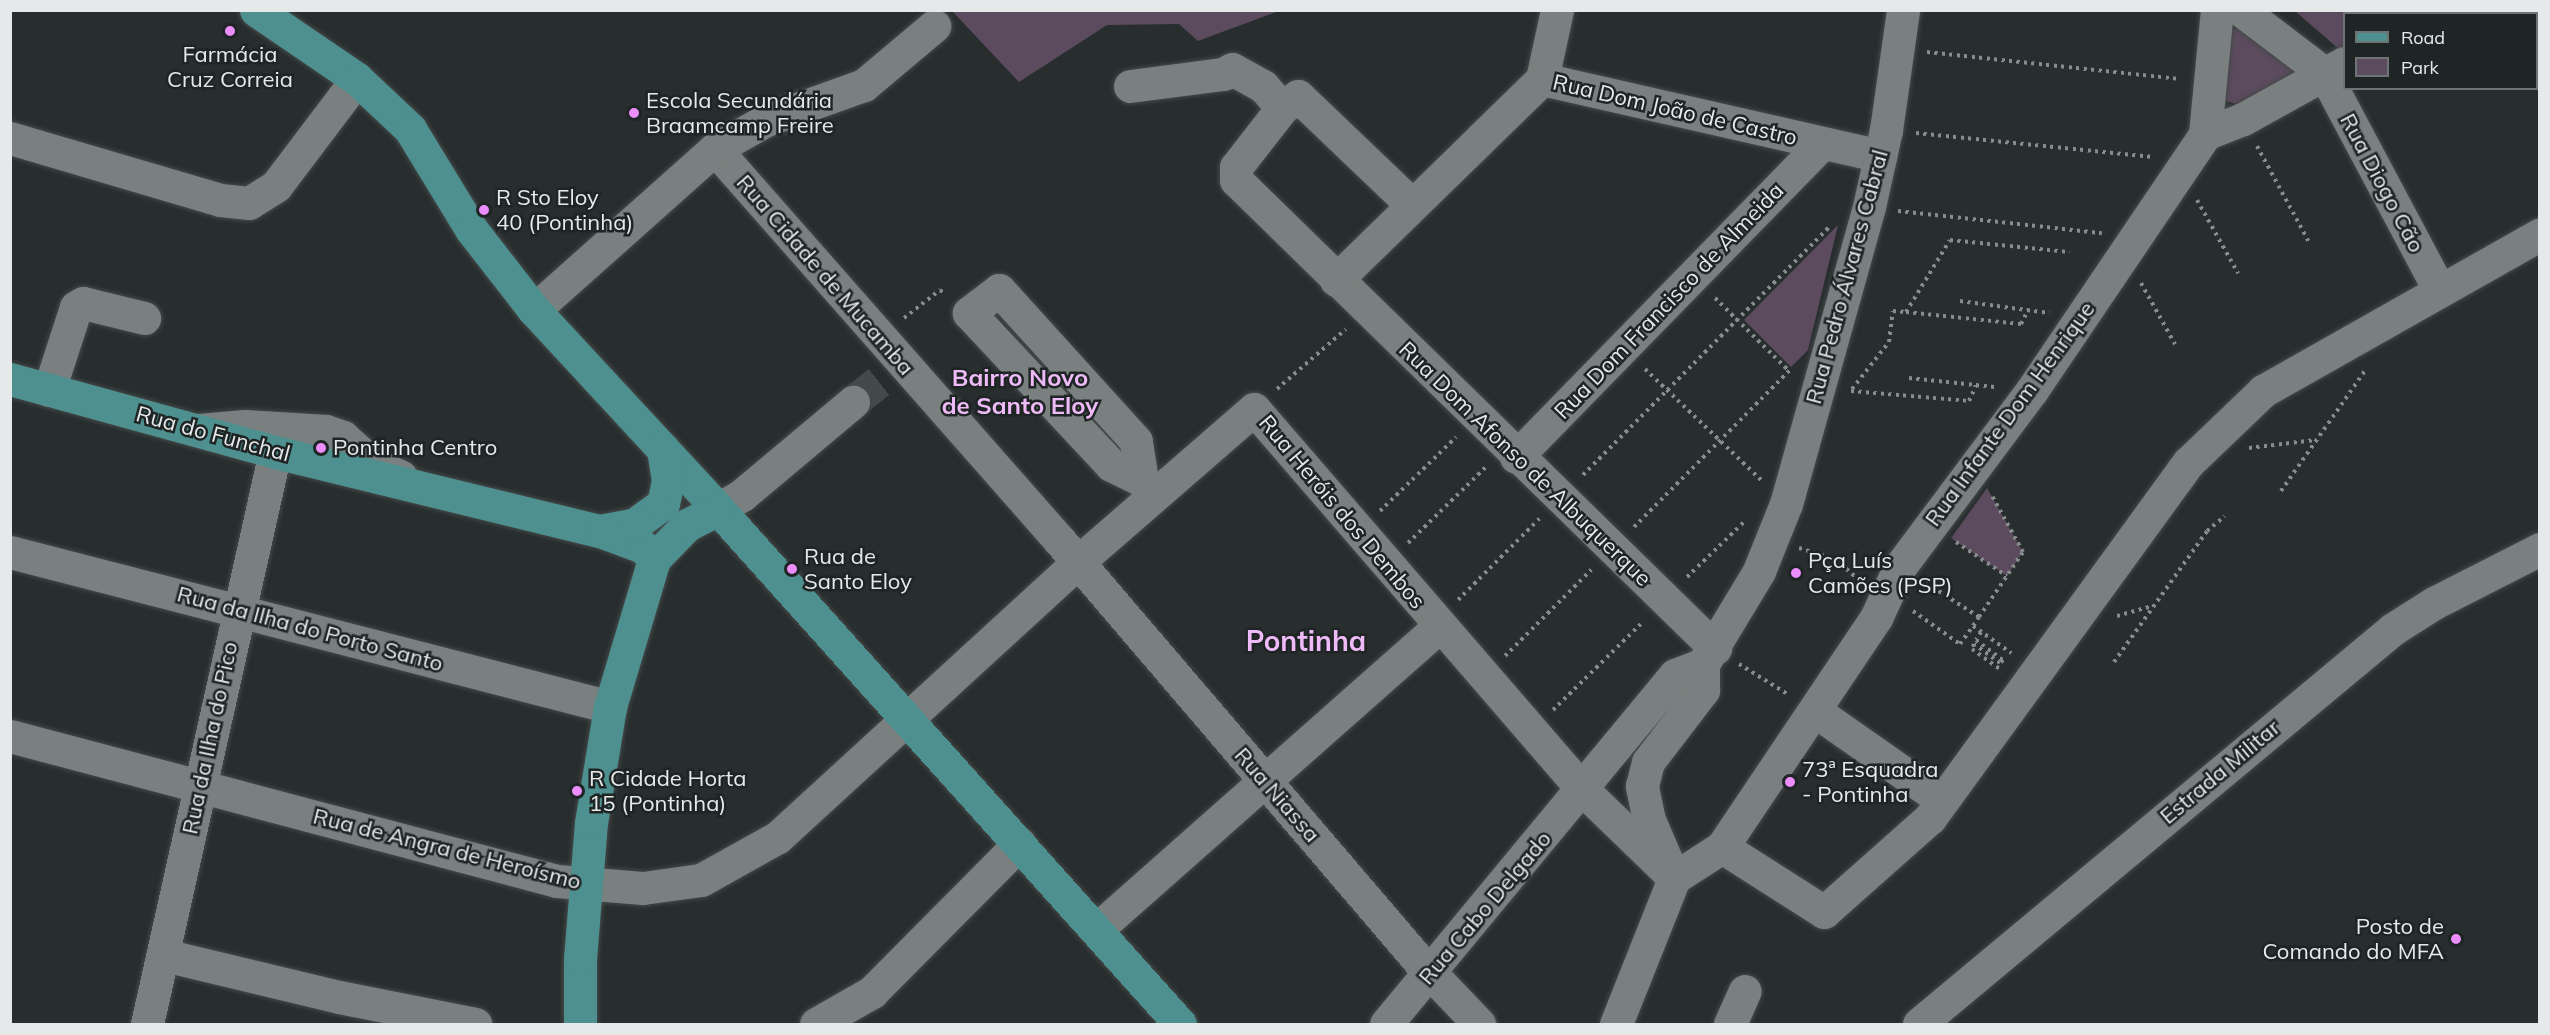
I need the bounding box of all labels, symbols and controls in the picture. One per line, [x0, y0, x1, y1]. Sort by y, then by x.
legend [2343, 12, 2538, 90]
marker: Farmácia Cruz Correia [223, 24, 237, 38]
text: Road [2401, 26, 2445, 49]
place label: Farmácia Cruz Correia [167, 41, 293, 92]
text: Park [2401, 56, 2439, 79]
street label: Rua Dom João de Castro [1550, 69, 1800, 151]
place label: Escola Secundária Braamcamp Freire [646, 87, 834, 138]
marker: Escola Secundária Braamcamp Freire [627, 106, 641, 120]
street label: Rua Diogo Cão [2334, 109, 2430, 257]
street label: Rua Pedro Álvares Cabral [1800, 147, 1894, 407]
street label: Rua Cidade de Mucamba [731, 169, 919, 381]
street label: Rua Dom Francisco de Almeida [1549, 177, 1789, 425]
place label: R Sto Eloy 40 (Pontinha) [496, 184, 633, 236]
marker: R Sto Eloy 40 (Pontinha) [477, 203, 491, 217]
street label: Rua Infante Dom Henrique [1920, 297, 2100, 531]
street label: Rua Dom Afonso de Albuquerque [1393, 336, 1657, 592]
district label: Bairro Novo de Santo Eloy [942, 364, 1098, 420]
street label: Rua do Funchal [133, 401, 293, 467]
street label: Rua Heróis dos Dembos [1253, 410, 1431, 614]
place label: Pontinha Centro [333, 435, 497, 461]
marker: Pontinha Centro [314, 441, 328, 455]
place label: Rua de Santo Eloy [804, 543, 912, 594]
place label: Pça Luís Camões (PSP) [1808, 547, 1953, 598]
marker: Rua de Santo Eloy [785, 562, 799, 576]
marker: Pça Luís Camões (PSP) [1789, 566, 1803, 580]
street label: Rua da Ilha do Porto Santo [174, 581, 446, 677]
district label: Pontinha [1246, 624, 1366, 658]
street label: Rua da Ilha do Pico [177, 639, 243, 837]
street label: Estrada Militar [2155, 714, 2285, 830]
street label: Rua Niassa [1229, 742, 1325, 848]
place label: 73ª Esquadra - Pontinha [1802, 756, 1938, 807]
place label: R Cidade Horta 15 (Pontinha) [589, 765, 746, 816]
marker: 73ª Esquadra - Pontinha [1783, 775, 1797, 789]
marker: R Cidade Horta 15 (Pontinha) [570, 784, 584, 798]
street label: Rua de Angra de Heroísmo [310, 803, 584, 895]
street label: Rua Cabo Delgado [1413, 826, 1557, 990]
place label: Posto de Comando do MFA [2263, 913, 2444, 964]
marker: Posto de Comando do MFA [2449, 932, 2463, 946]

